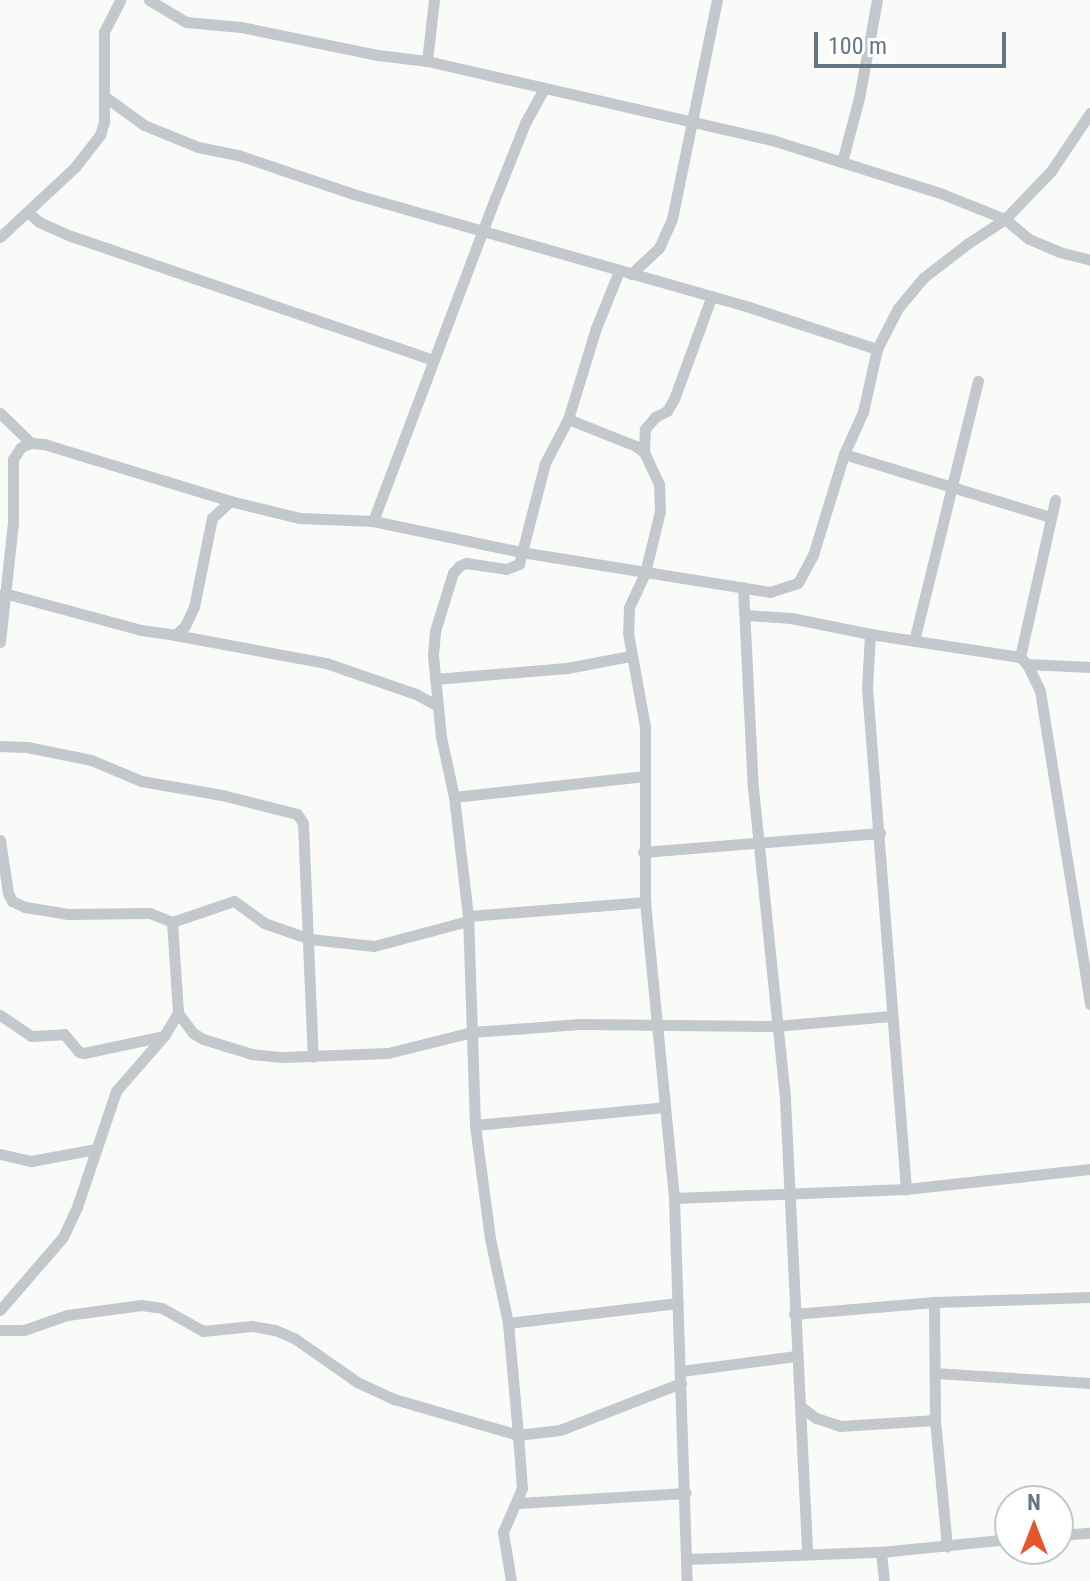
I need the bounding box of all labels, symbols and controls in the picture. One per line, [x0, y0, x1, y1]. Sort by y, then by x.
scale bar [818, 16, 1010, 66]
text: 100 m [828, 32, 887, 60]
north arrow [994, 1485, 1074, 1565]
text: N [1027, 1490, 1041, 1515]

